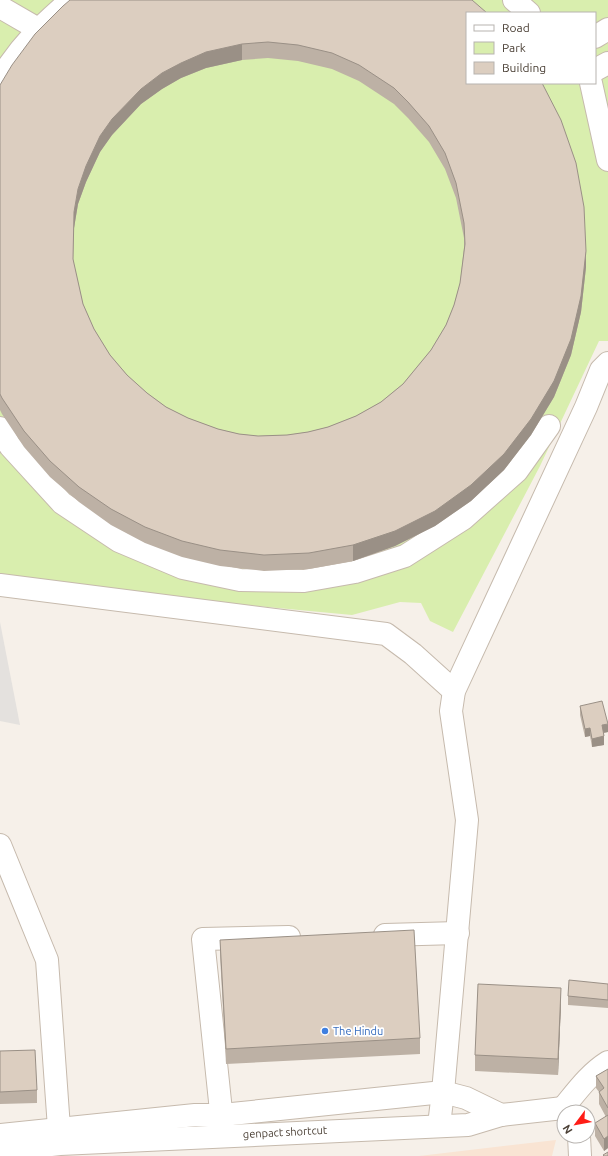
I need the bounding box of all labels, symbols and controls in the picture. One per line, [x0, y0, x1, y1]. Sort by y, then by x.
legend [466, 12, 596, 84]
text: Road [502, 21, 530, 34]
text: Park [502, 41, 526, 54]
text: Building [502, 61, 546, 74]
place label: The Hindu [333, 1025, 383, 1037]
marker: The Hindu [320, 1026, 330, 1036]
north arrow [556, 1104, 596, 1144]
text: N [560, 1123, 575, 1136]
street label: genpact shortcut [243, 1124, 328, 1140]

